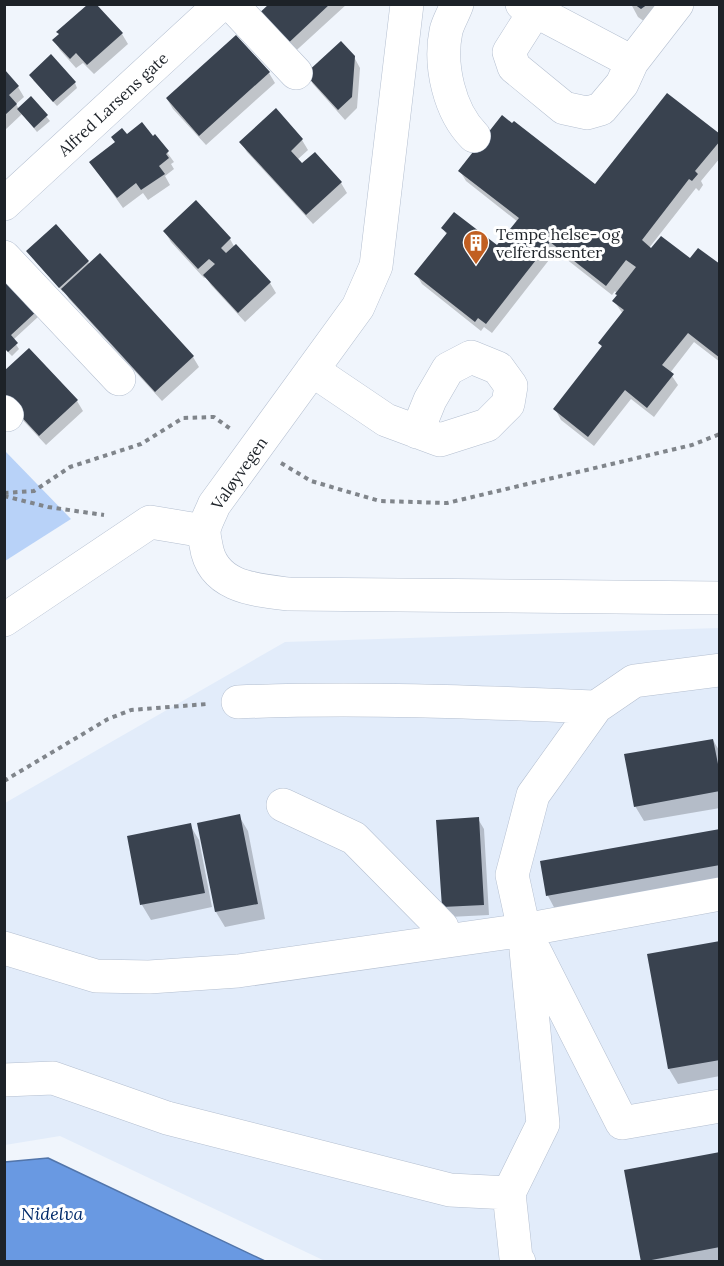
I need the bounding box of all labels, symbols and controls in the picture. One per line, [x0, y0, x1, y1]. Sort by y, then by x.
street label: Alfred Larsens gate [53, 48, 172, 161]
place label: Tempe helse- og velferdssenter [496, 224, 621, 262]
building icon: Tempe helse- og velferdssenter [461, 228, 491, 266]
street label: Valøyvegen [206, 433, 271, 514]
water label: Nidelva [21, 1202, 83, 1225]

